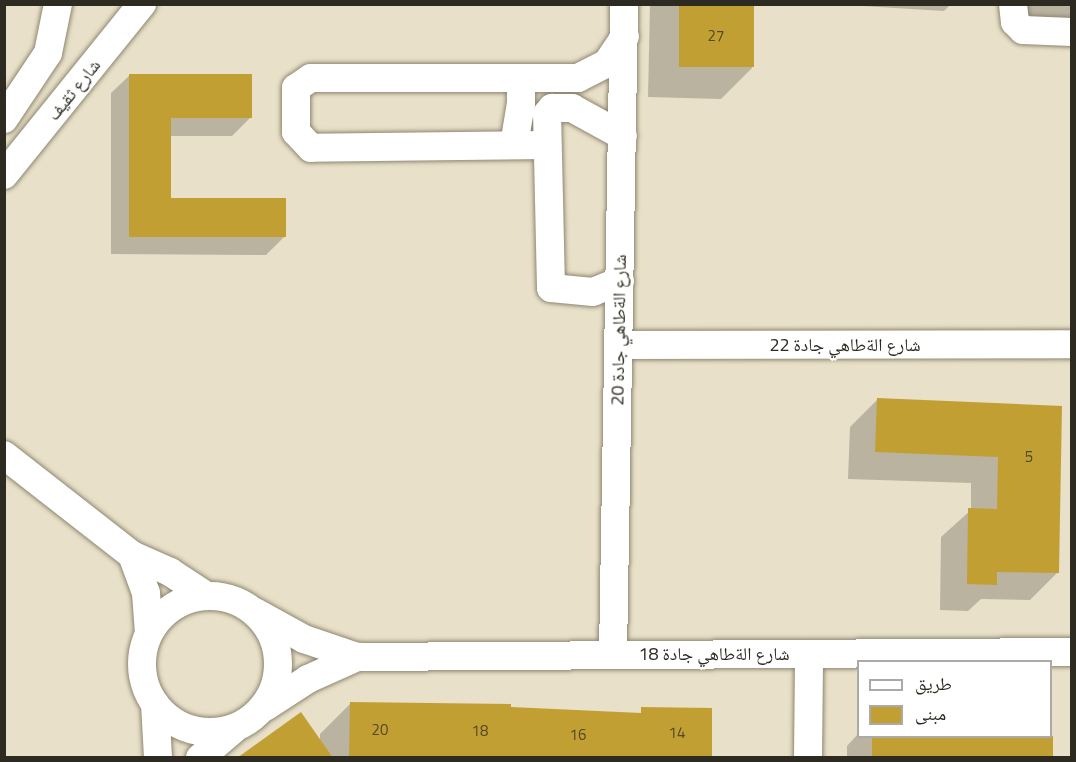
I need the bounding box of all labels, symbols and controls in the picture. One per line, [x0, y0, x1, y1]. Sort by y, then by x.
house number: 27 [708, 27, 724, 45]
street label: شارع ثقيف [43, 55, 105, 125]
street label: شارع الةطاهي جادة 20 [607, 254, 631, 406]
street label: شارع الةطاهي جادة 22 [769, 334, 921, 356]
house number: 5 [1025, 448, 1033, 466]
street label: شارع الةطاهي جادة 18 [638, 643, 790, 665]
legend [857, 660, 1052, 738]
text: طريق [915, 670, 952, 697]
text: مبنى [915, 700, 946, 727]
house number: 20 [372, 721, 388, 739]
house number: 18 [472, 722, 488, 740]
house number: 14 [669, 724, 685, 742]
house number: 16 [570, 726, 586, 744]

